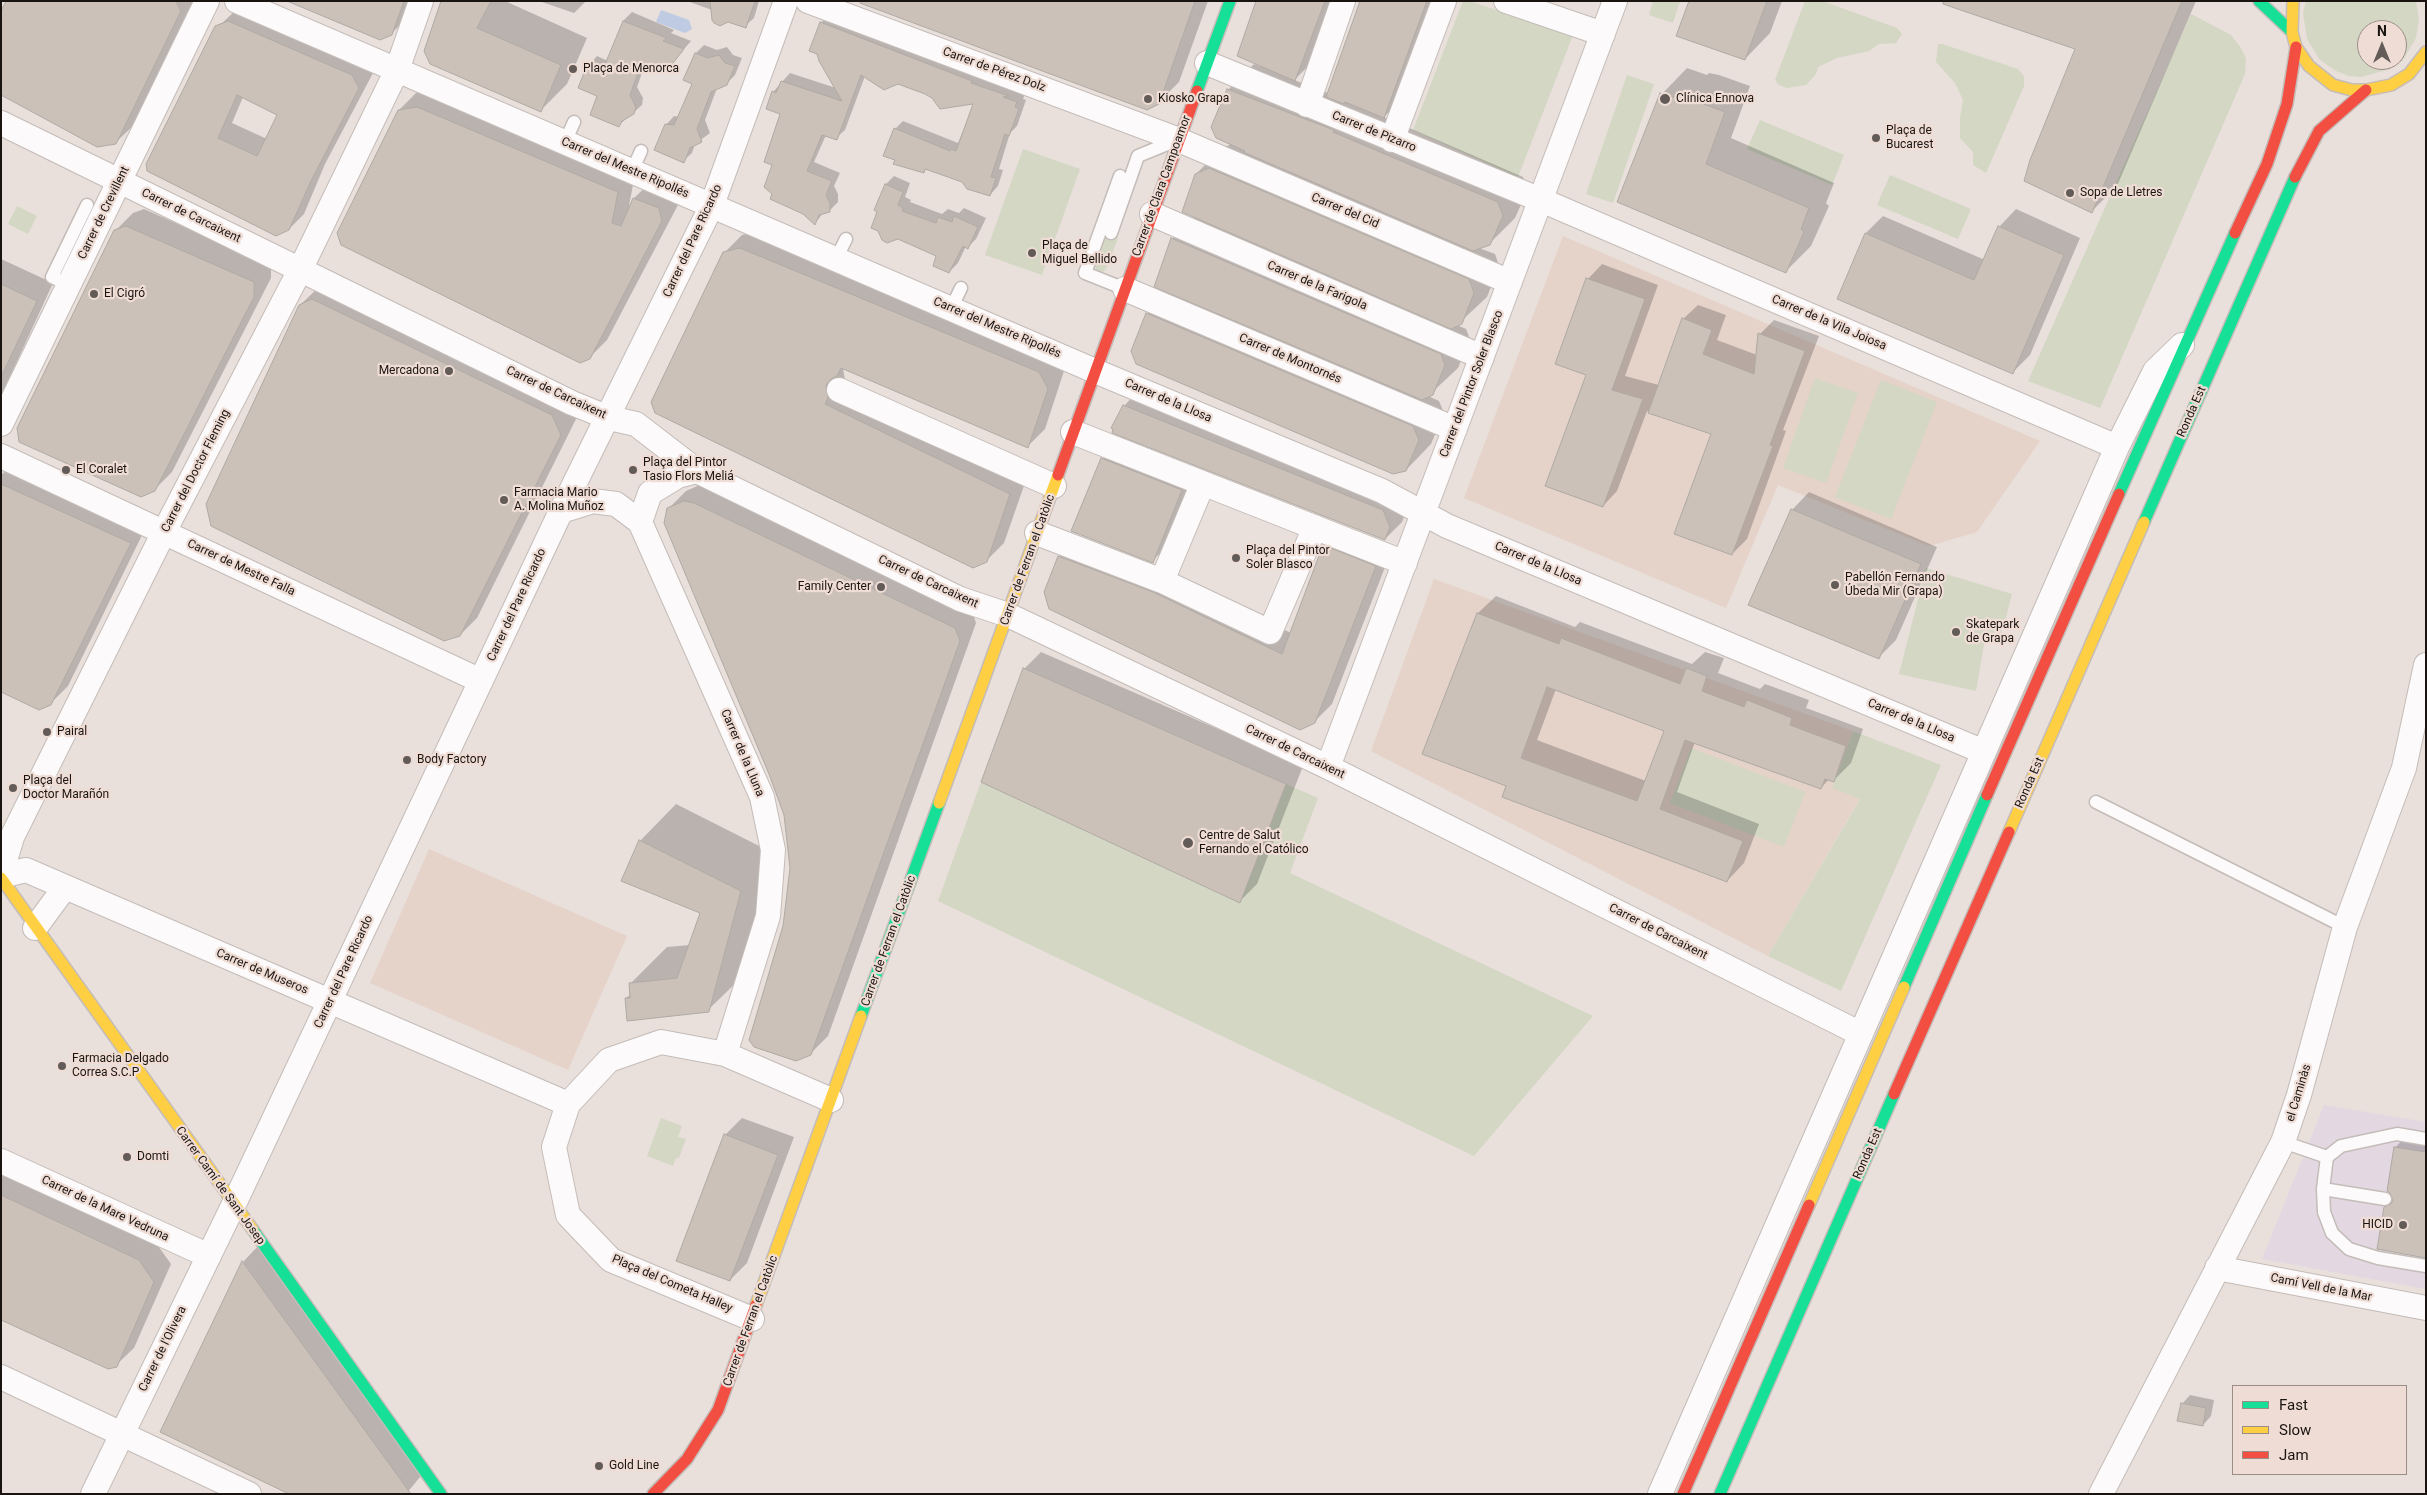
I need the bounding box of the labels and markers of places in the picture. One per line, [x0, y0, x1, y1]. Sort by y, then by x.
place label: Plaça de Menorca [583, 62, 679, 76]
marker: Plaça de Menorca [567, 63, 579, 75]
place label: Kiosko Grapa [1158, 92, 1229, 106]
marker: Clínica Ennova [1658, 92, 1672, 106]
place label: Clínica Ennova [1676, 92, 1754, 106]
marker: Kiosko Grapa [1142, 93, 1154, 105]
place label: Plaça de Bucarest [1886, 124, 1933, 152]
marker: Plaça de Bucarest [1870, 132, 1882, 144]
place label: Sopa de Lletres [2080, 186, 2162, 200]
marker: Sopa de Lletres [2064, 187, 2076, 199]
place label: Plaça de Miguel Bellido [1042, 239, 1117, 267]
marker: Plaça de Miguel Bellido [1026, 247, 1038, 259]
place label: El Cigró [104, 287, 145, 301]
marker: El Cigró [88, 288, 100, 300]
place label: Mercadona [379, 364, 439, 378]
marker: Mercadona [443, 365, 455, 377]
place label: Plaça del Pintor Tasio Flors Meliá [643, 456, 734, 484]
place label: El Coralet [76, 463, 127, 477]
marker: El Coralet [60, 464, 72, 476]
marker: Plaça del Pintor Tasio Flors Meliá [627, 464, 639, 476]
place label: Farmacia Mario A. Molina Muñoz [514, 486, 604, 514]
marker: Farmacia Mario A. Molina Muñoz [498, 494, 510, 506]
place label: Plaça del Pintor Soler Blasco [1246, 544, 1330, 572]
marker: Plaça del Pintor Soler Blasco [1230, 552, 1242, 564]
place label: Pabellón Fernando Úbeda Mir (Grapa) [1845, 571, 1945, 599]
marker: Pabellón Fernando Úbeda Mir (Grapa) [1829, 579, 1841, 591]
place label: Family Center [798, 580, 871, 594]
marker: Family Center [875, 581, 887, 593]
place label: Skatepark de Grapa [1966, 618, 2019, 646]
marker: Skatepark de Grapa [1950, 626, 1962, 638]
place label: Pairal [57, 725, 87, 739]
marker: Pairal [41, 726, 53, 738]
place label: Body Factory [417, 753, 486, 767]
marker: Body Factory [401, 754, 413, 766]
place label: Plaça del Doctor Marañón [23, 774, 109, 802]
marker: Plaça del Doctor Marañón [7, 782, 19, 794]
place label: Centre de Salut Fernando el Católico [1199, 829, 1309, 857]
marker: Centre de Salut Fernando el Católico [1181, 836, 1195, 850]
place label: Farmacia Delgado Correa S.C.P [72, 1052, 169, 1080]
marker: Farmacia Delgado Correa S.C.P [56, 1060, 68, 1072]
place label: Domti [137, 1150, 169, 1164]
marker: Domti [121, 1151, 133, 1163]
place label: HICID [2362, 1218, 2393, 1232]
marker: HICID [2397, 1219, 2409, 1231]
place label: Gold Line [609, 1459, 659, 1473]
marker: Gold Line [593, 1460, 605, 1472]

